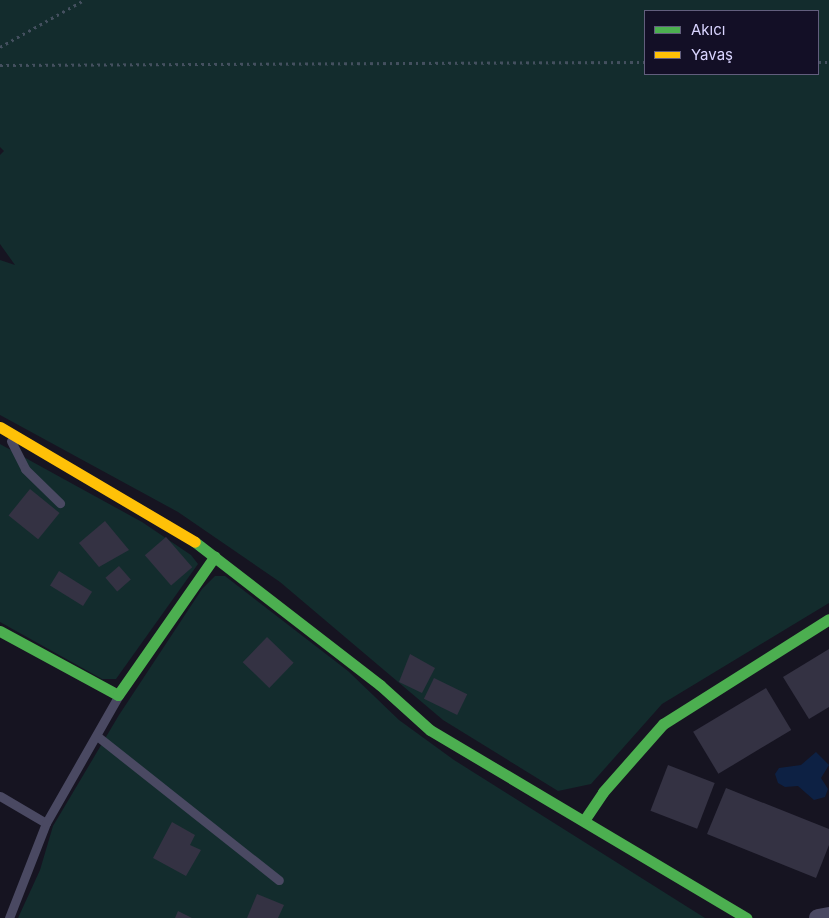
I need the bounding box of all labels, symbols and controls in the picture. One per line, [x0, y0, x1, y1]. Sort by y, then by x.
legend [644, 10, 819, 75]
text: Akıcı [691, 20, 725, 39]
text: Yavaş [691, 45, 733, 64]

